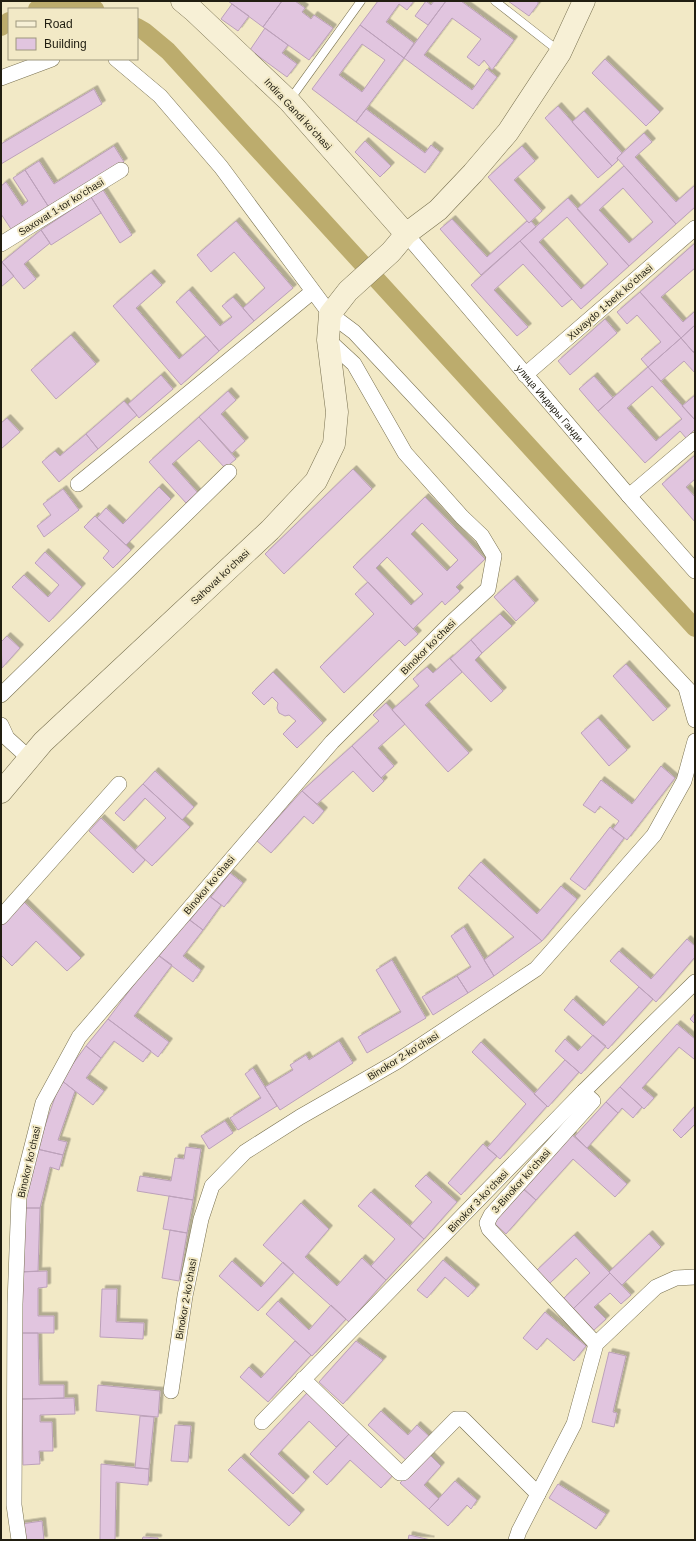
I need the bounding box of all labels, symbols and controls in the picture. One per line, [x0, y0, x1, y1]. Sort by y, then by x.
legend [8, 8, 138, 60]
text: Road [44, 17, 73, 31]
text: Building [44, 37, 87, 51]
street label: Indira Gandi koʻchasi [262, 76, 334, 152]
street label: Saxovat 1-tor koʻchasi [16, 176, 106, 238]
street label: Xuvaydo 1-berk koʻchasi [565, 262, 655, 342]
street label: улица Индиры Ганди [514, 362, 586, 444]
street label: Sahovat koʻchasi [189, 547, 251, 607]
street label: Binokor koʻchasi [398, 617, 458, 677]
street label: Binokor koʻchasi [181, 854, 237, 916]
street label: Binokor 2-koʻchasi [365, 1030, 441, 1082]
street label: Binokor koʻchasi [15, 1125, 43, 1199]
street label: 3-Binokor koʻchasi [490, 1147, 552, 1215]
street label: Binokor 3-koʻchasi [446, 1168, 510, 1234]
street label: Binokor 2-koʻchasi [173, 1258, 199, 1340]

